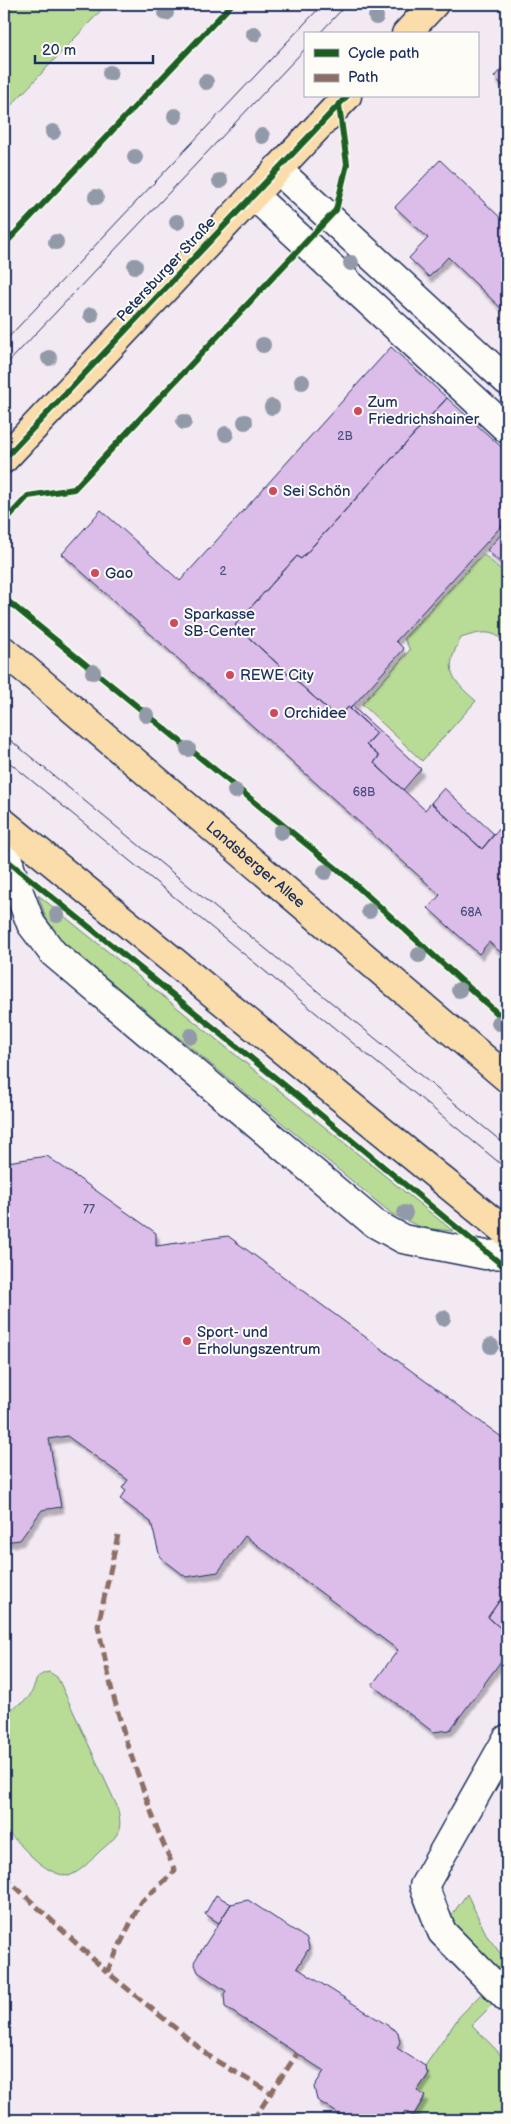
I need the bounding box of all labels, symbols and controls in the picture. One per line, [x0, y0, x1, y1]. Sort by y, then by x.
scale bar [35, 32, 152, 64]
legend [304, 32, 478, 98]
text: 20 m [42, 41, 76, 60]
text: Cycle path [348, 44, 419, 63]
text: Path [348, 68, 378, 87]
street label: Petersburger Straße [113, 213, 220, 326]
place label: Zum Friedrichshainer [367, 393, 480, 429]
marker: Zum Friedrichshainer [352, 405, 364, 417]
house number: 2B [337, 429, 353, 444]
place label: Sei Schön [283, 482, 351, 501]
marker: Sei Schön [267, 485, 279, 497]
place label: Gao [105, 564, 133, 583]
house number: 2 [219, 564, 227, 579]
marker: Gao [89, 567, 101, 579]
place label: Sparkasse SB-Center [184, 605, 256, 641]
marker: Sparkasse SB-Center [168, 617, 180, 629]
place label: REWE City [240, 666, 314, 685]
marker: REWE City [224, 669, 236, 681]
place label: Orchidee [284, 704, 347, 723]
marker: Orchidee [268, 707, 280, 719]
house number: 68B [353, 785, 375, 800]
street label: Landsberger Allee [202, 817, 309, 912]
house number: 68A [460, 905, 482, 920]
house number: 77 [83, 1202, 95, 1217]
place label: Sport- und Erholungszentrum [197, 1323, 320, 1359]
marker: Sport- und Erholungszentrum [181, 1335, 193, 1347]

